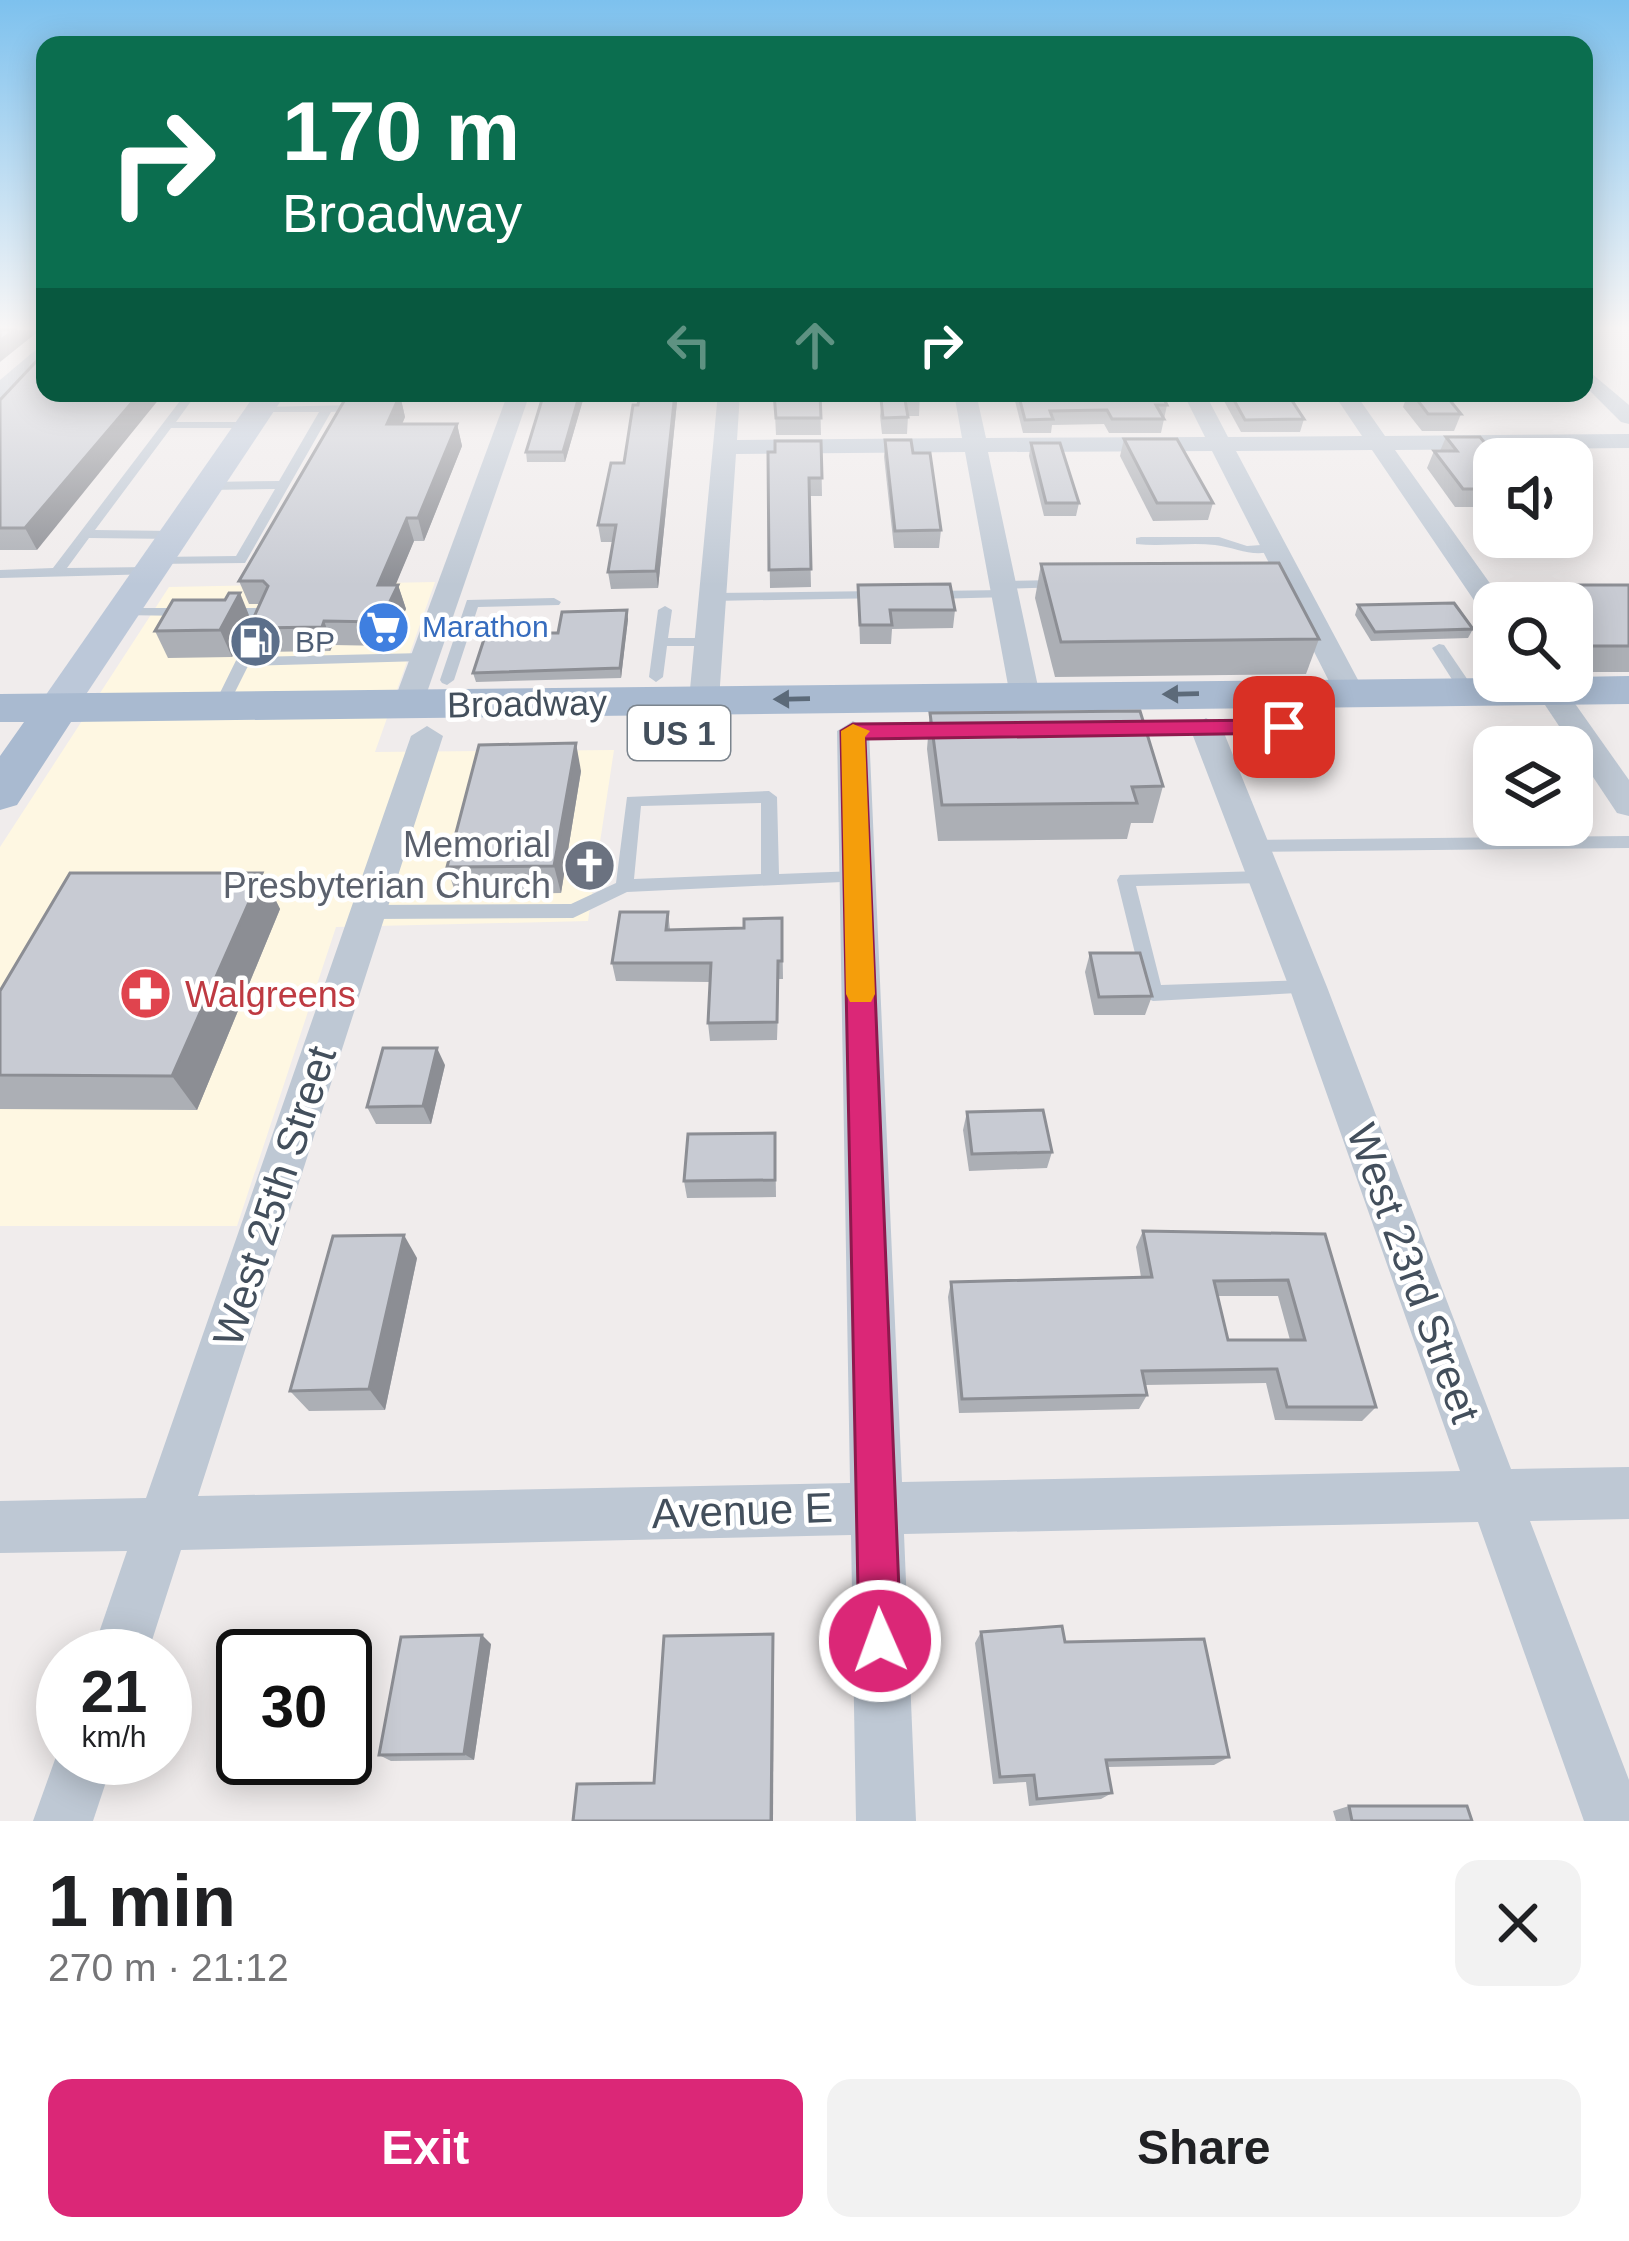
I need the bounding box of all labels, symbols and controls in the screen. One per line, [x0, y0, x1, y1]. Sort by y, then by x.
icon: right [84, 84, 240, 240]
text: 170 m [282, 84, 520, 178]
text: Broadway [282, 183, 522, 243]
icon: left [656, 312, 722, 378]
icon: ahead [782, 312, 848, 378]
icon: right [908, 312, 974, 378]
map controls [1473, 438, 1593, 846]
button: sound [1473, 438, 1593, 558]
button: search [1473, 582, 1593, 702]
supermarket icon: Marathon [355, 599, 411, 655]
place label: Marathon [422, 610, 549, 643]
fuel station icon: BP [228, 614, 284, 670]
place label: BP [295, 625, 335, 658]
pin [1233, 676, 1335, 778]
street label: Broadway [447, 682, 607, 725]
one-way arrow [1161, 684, 1199, 704]
one-way arrow [772, 689, 810, 709]
icon: arrive [1251, 694, 1317, 760]
road number: US 1 [628, 706, 730, 760]
button: layers [1473, 726, 1593, 846]
place label: Memorial Presbyterian Church [223, 824, 551, 906]
church icon: Memorial Presbyterian Church [562, 837, 618, 893]
pharmacy icon: Walgreens [118, 966, 174, 1022]
place label: Walgreens [185, 974, 356, 1015]
street label: West 25th Street [204, 1040, 345, 1352]
street label: West 23rd Street [1338, 1117, 1489, 1429]
street label: Avenue E [651, 1484, 833, 1537]
position arrow [817, 1578, 943, 1704]
speed limit sign: 30 [216, 1629, 372, 1785]
text: 21 [81, 1658, 147, 1725]
text: km/h [81, 1720, 147, 1753]
button: close [1455, 1860, 1581, 1986]
text: 1 min [48, 1861, 236, 1941]
text: 270 m · 21:12 [48, 1946, 289, 1989]
button: Exit [48, 2079, 803, 2217]
button: Share [827, 2079, 1581, 2217]

